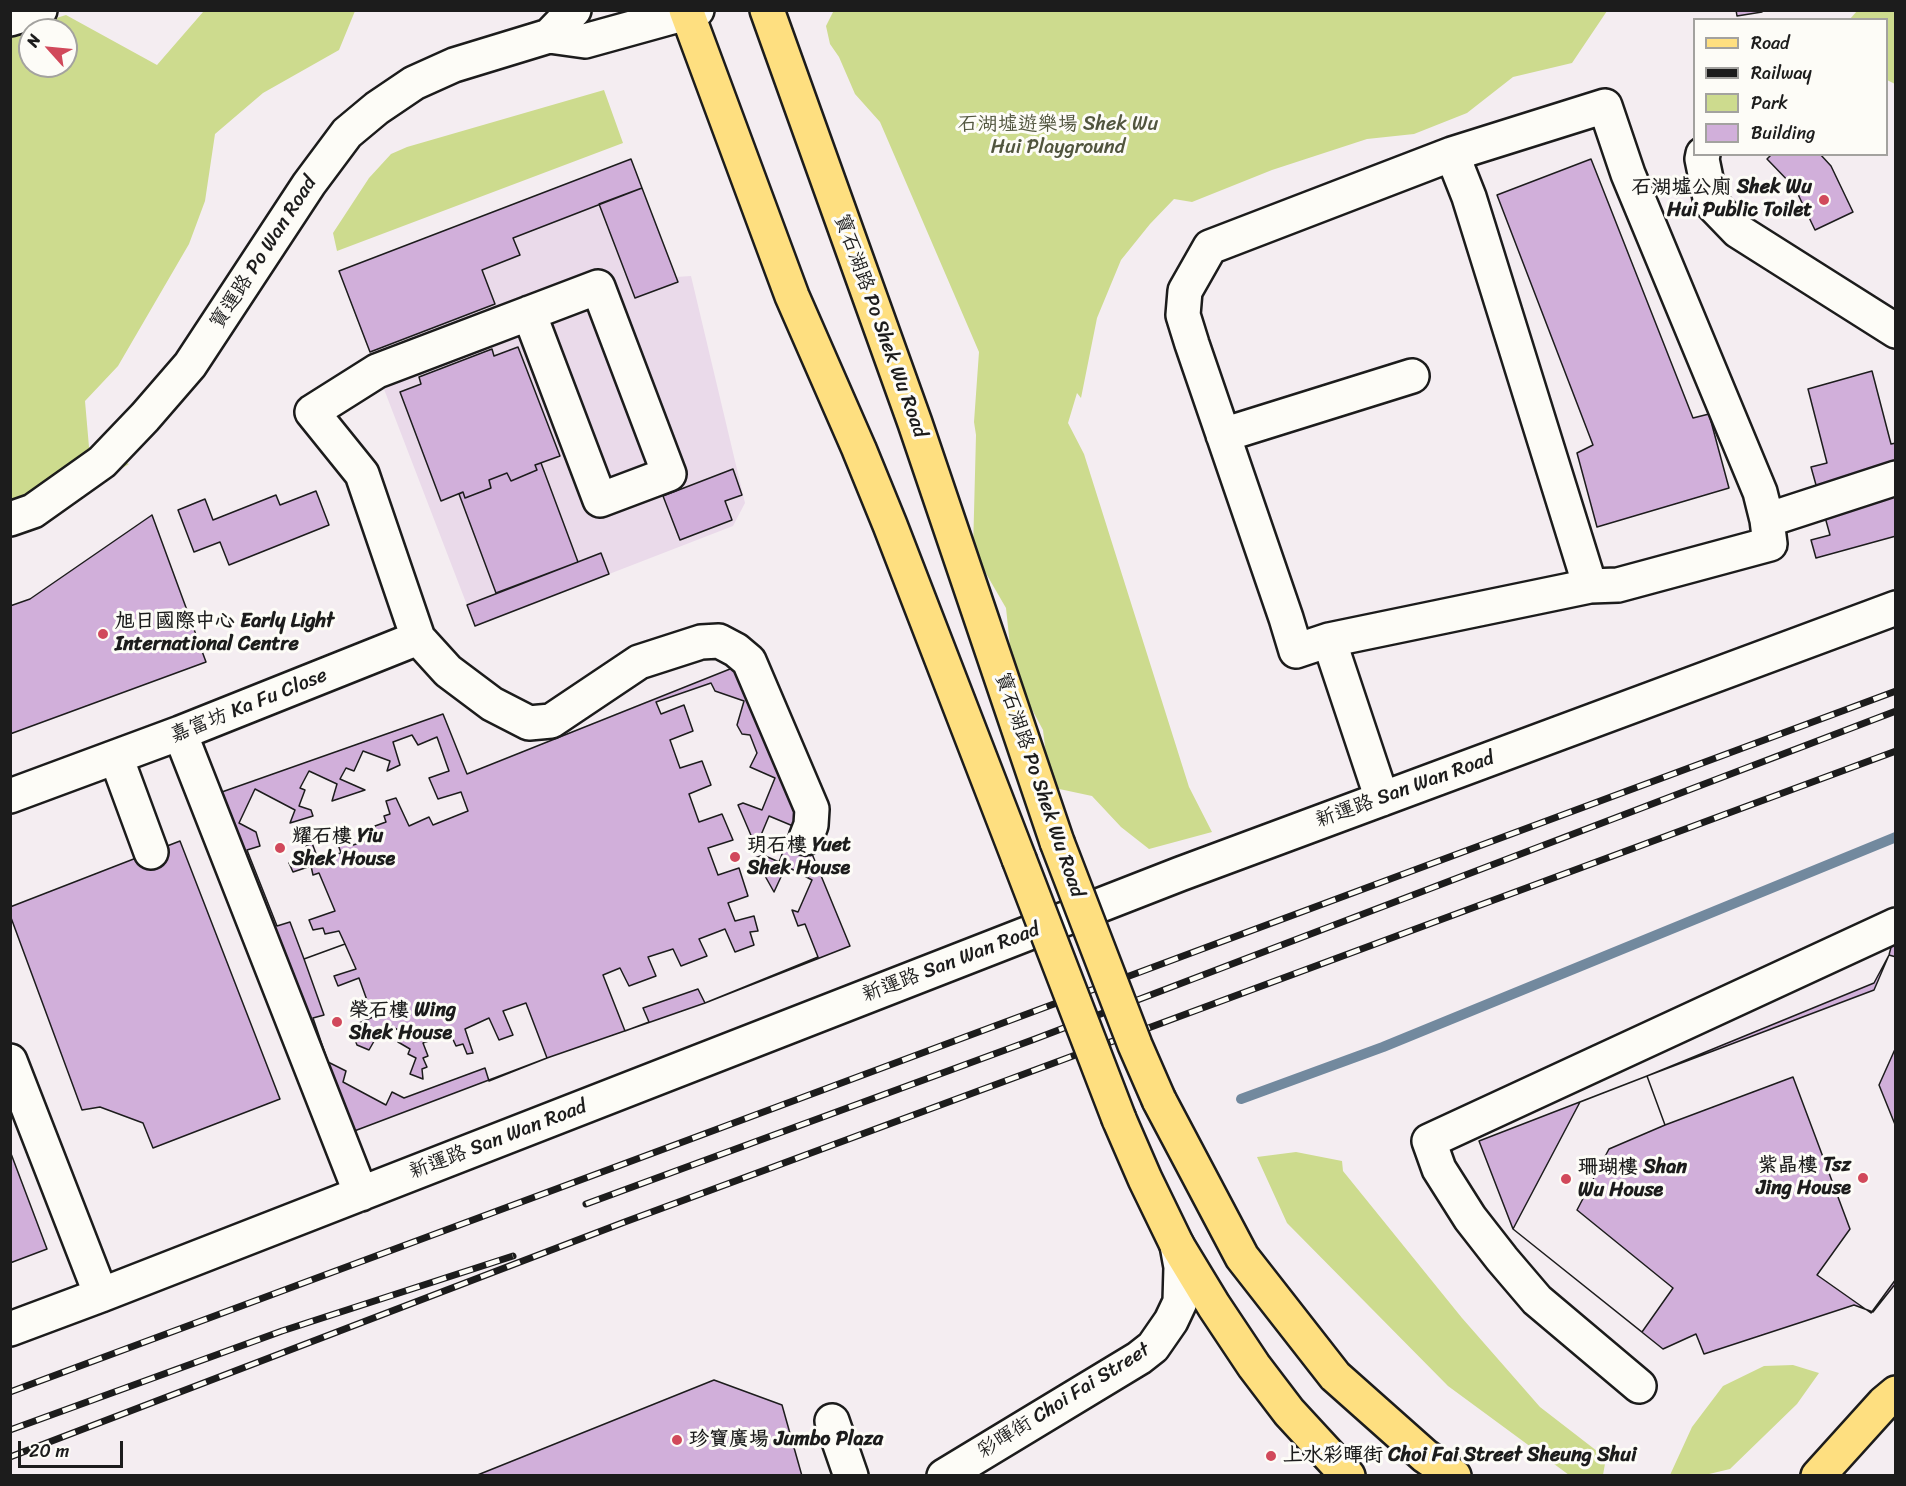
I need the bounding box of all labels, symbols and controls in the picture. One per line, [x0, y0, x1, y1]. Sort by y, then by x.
north arrow [18, 18, 78, 78]
legend [1693, 18, 1888, 156]
text: Road [1751, 27, 1790, 59]
text: N [18, 29, 49, 52]
text: Railway [1751, 57, 1812, 89]
text: Park [1751, 87, 1788, 119]
park label: 石湖墟遊樂場 Shek Wu Hui Playground [958, 113, 1158, 160]
text: Building [1751, 117, 1815, 149]
street label: 寶運路 Po Wan Road [206, 172, 322, 334]
place label: 石湖墟公廁 Shek Wu Hui Public Toilet [1632, 176, 1812, 223]
marker: 石湖墟公廁 Shek Wu Hui Public Toilet [1817, 193, 1831, 207]
street label: 寶石湖路 Po Shek Wu Road [828, 211, 932, 441]
place label: 旭日國際中心 Early Light International Centre [115, 610, 334, 657]
marker: 旭日國際中心 Early Light International Centre [96, 627, 110, 641]
street label: 嘉富坊 Ka Fu Close [167, 664, 331, 748]
street label: 寶石湖路 Po Shek Wu Road [989, 669, 1089, 901]
street label: 新運路 San Wan Road [1313, 747, 1497, 833]
place label: 耀石樓 Yiu Shek House [292, 825, 395, 872]
place label: 玥石樓 Yuet Shek House [747, 834, 851, 881]
marker: 耀石樓 Yiu Shek House [273, 841, 287, 855]
marker: 玥石樓 Yuet Shek House [728, 850, 742, 864]
street label: 新運路 San Wan Road [859, 918, 1043, 1008]
place label: 榮石樓 Wing Shek House [349, 999, 456, 1046]
marker: 榮石樓 Wing Shek House [330, 1015, 344, 1029]
street label: 新運路 San Wan Road [406, 1095, 590, 1185]
place label: 紫晶樓 Tsz Jing House [1756, 1154, 1851, 1201]
place label: 珊瑚樓 Shan Wu House [1578, 1156, 1687, 1203]
marker: 紫晶樓 Tsz Jing House [1856, 1171, 1870, 1185]
marker: 珊瑚樓 Shan Wu House [1559, 1172, 1573, 1186]
street label: 彩暉街 Choi Fai Street [973, 1338, 1155, 1464]
place label: 珍寶廣場 Jumbo Plaza [689, 1428, 883, 1452]
scale bar [21, 1429, 126, 1467]
marker: 珍寶廣場 Jumbo Plaza [670, 1433, 684, 1447]
text: 20 m [29, 1435, 69, 1467]
place label: 上水彩暉街 Choi Fai Street Sheung Shui [1283, 1444, 1636, 1468]
marker: 上水彩暉街 Choi Fai Street Sheung Shui [1264, 1449, 1278, 1463]

